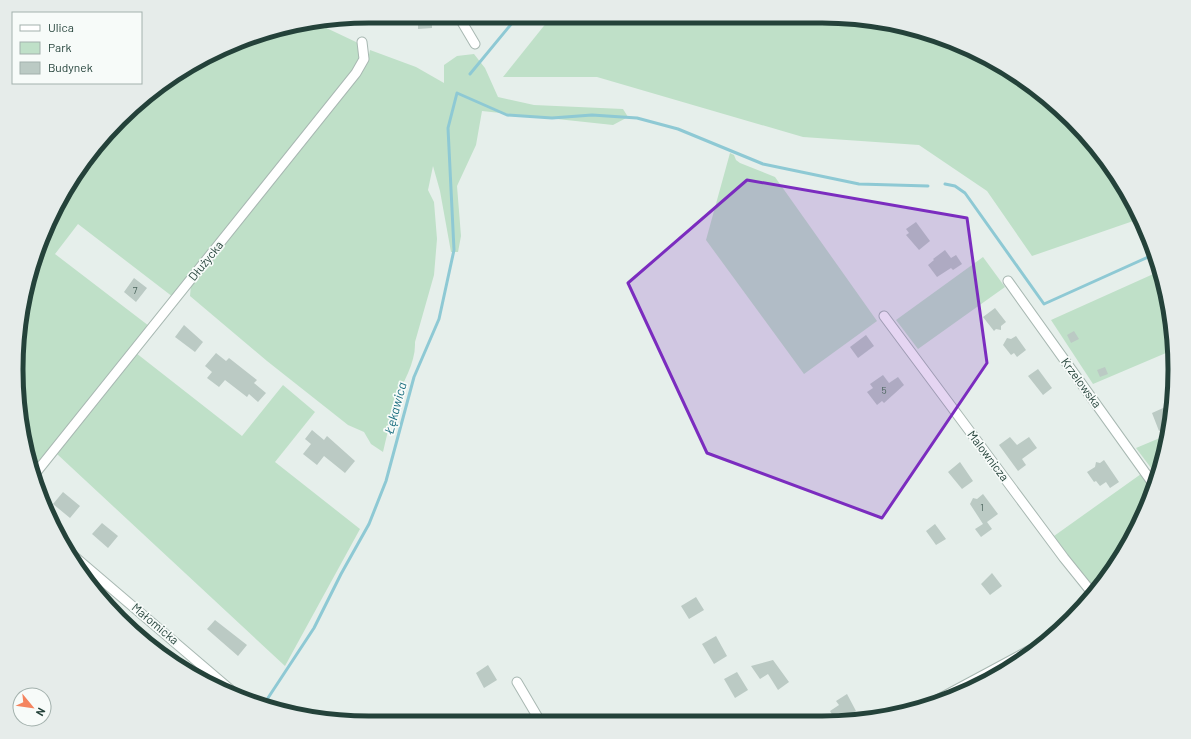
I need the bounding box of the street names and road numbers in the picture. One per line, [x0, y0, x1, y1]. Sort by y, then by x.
street label: Dłużycka [185, 238, 225, 283]
street label: Krzelowska [1059, 355, 1105, 410]
street label: Malownicza [965, 427, 1012, 483]
street label: Małomicka [129, 600, 182, 647]

